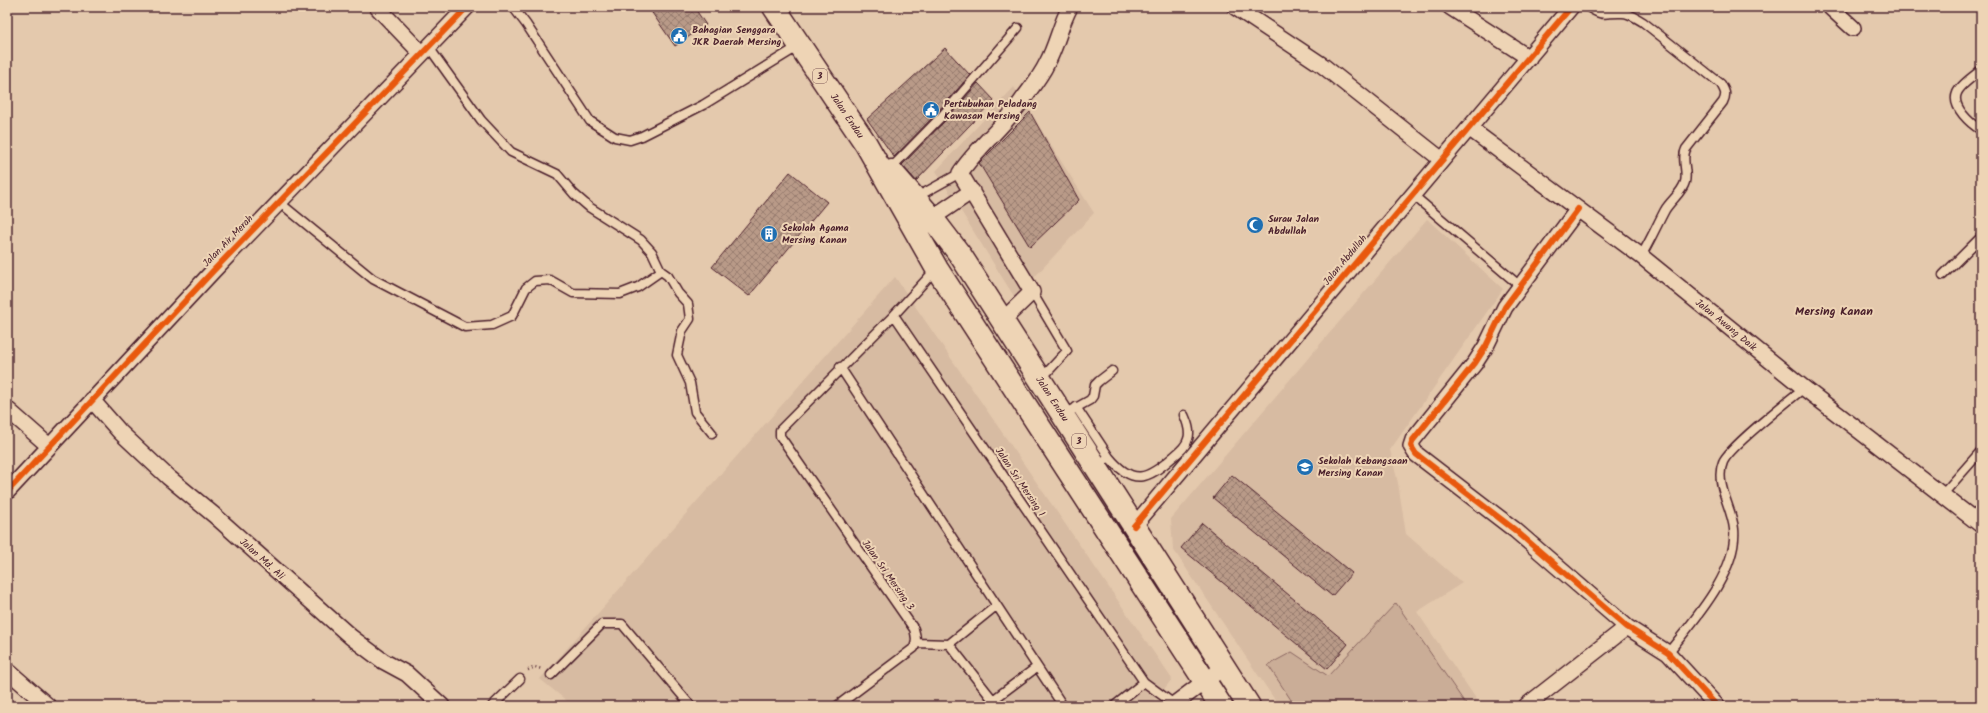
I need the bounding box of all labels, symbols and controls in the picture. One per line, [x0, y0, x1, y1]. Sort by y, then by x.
place label: Bahagian Senggara JKR Daerah Mersing [692, 22, 781, 50]
public building icon: Bahagian Senggara JKR Daerah Mersing [669, 26, 689, 46]
road number: 3 [813, 69, 827, 83]
street label: Jalan Endau [826, 90, 868, 142]
place label: Pertubuhan Peladang Kawasan Mersing [944, 96, 1037, 124]
public building icon: Pertubuhan Peladang Kawasan Mersing [921, 100, 941, 120]
street label: Jalan Air Merah [199, 211, 257, 271]
place label: Surau Jalan Abdullah [1268, 211, 1320, 239]
mosque icon: Surau Jalan Abdullah [1245, 215, 1265, 235]
place label: Sekolah Agama Mersing Kanan [782, 220, 849, 248]
building icon: Sekolah Agama Mersing Kanan [759, 224, 779, 244]
street label: Jalan Abdullah [1319, 231, 1371, 289]
street label: Jalan Awang Daik [1692, 295, 1761, 355]
district label: Mersing Kanan [1795, 302, 1873, 321]
street label: Jalan Endau [1031, 373, 1073, 425]
road number: 3 [1072, 434, 1086, 448]
street label: Jalan Sri Mersing 1 [991, 444, 1049, 520]
place label: Sekolah Kebangsaan Mersing Kanan [1318, 453, 1408, 481]
school or university icon: Sekolah Kebangsaan Mersing Kanan [1295, 457, 1315, 477]
street label: Jalan Md. Ali [236, 534, 289, 584]
street label: Jalan Sri Mersing 3 [858, 536, 919, 614]

